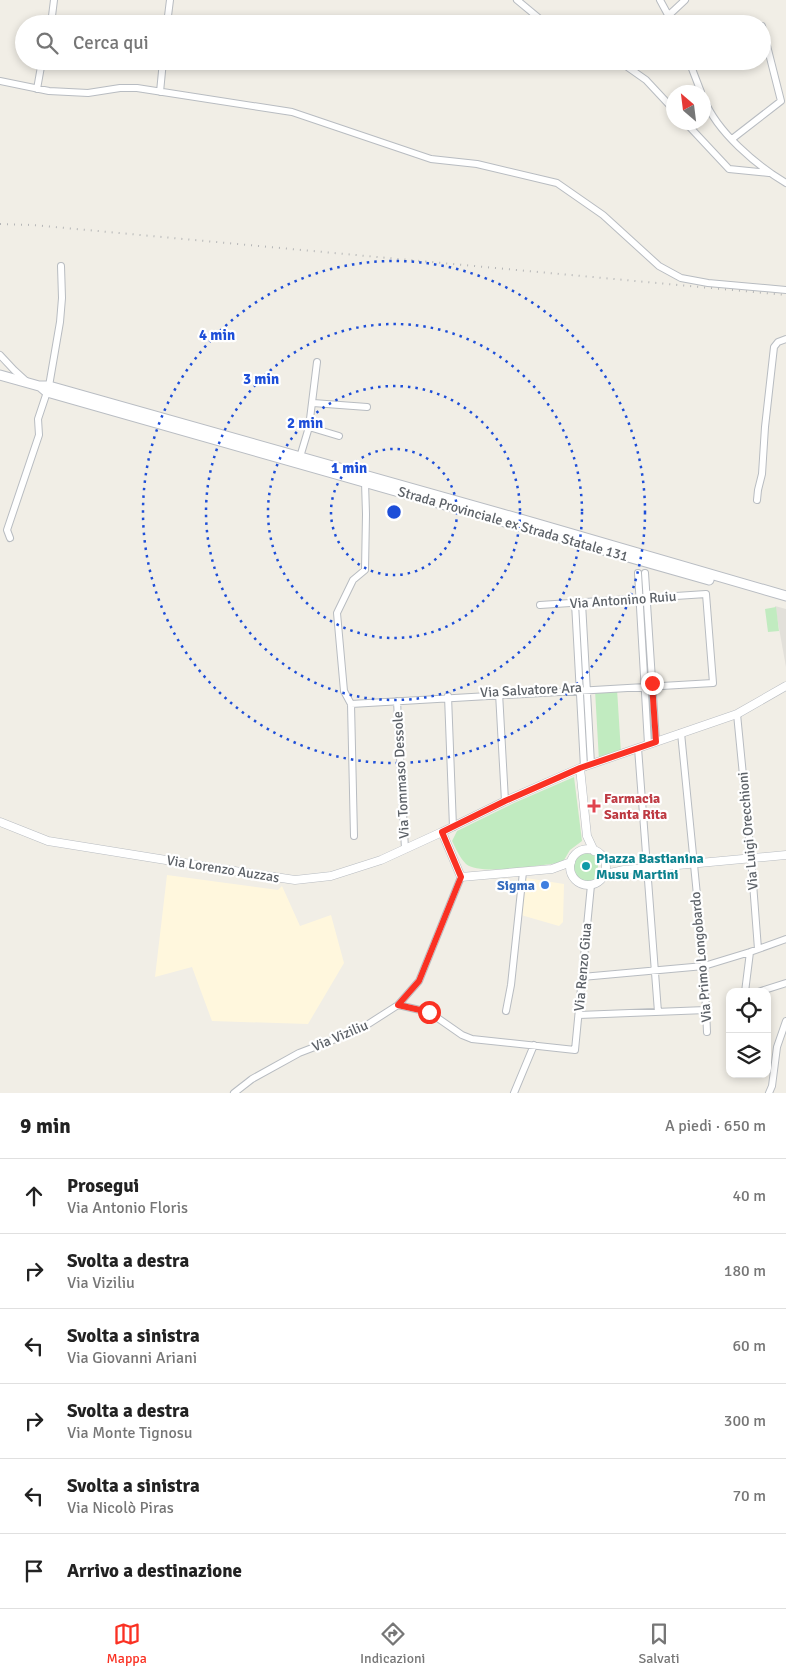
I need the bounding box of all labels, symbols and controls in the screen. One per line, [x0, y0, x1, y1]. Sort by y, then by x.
search box [15, 15, 771, 70]
icon: search [33, 29, 61, 57]
text: Cerca qui [73, 31, 149, 55]
north arrow [666, 85, 711, 130]
text: 4 min [199, 326, 235, 344]
text: 3 min [243, 370, 279, 388]
text: 2 min [287, 414, 323, 432]
text: 1 min [331, 459, 367, 477]
street label: Strada Provinciale ex Strada Statale 131 [396, 483, 630, 565]
centre of rings [385, 503, 403, 521]
street label: Via Antonino Ruiu [569, 588, 677, 612]
route end [641, 672, 664, 695]
street label: Via Salvatore Ara [480, 679, 582, 701]
street label: Via Tommaso Dessole [389, 711, 413, 839]
street label: Via Luigi Orecchioni [734, 771, 762, 891]
place label: Farmacia Santa Rita [604, 790, 667, 823]
marker: Farmacia Santa Rita [588, 800, 600, 812]
place label: Piazza Bastianina Musu Martini [596, 850, 704, 883]
street label: Via Lorenzo Auzzas [165, 852, 281, 886]
marker: Piazza Bastianina Musu Martini [580, 860, 592, 872]
place label: Sigma [497, 877, 535, 894]
marker: Sigma [539, 879, 551, 891]
street label: Via Primo Longobardo [687, 891, 715, 1023]
street label: Via Renzo Giua [571, 922, 595, 1012]
map controls [726, 988, 771, 1078]
button: locate [726, 988, 771, 1033]
route start [418, 1001, 441, 1024]
street label: Via Viziliu [309, 1017, 371, 1055]
button: layers [726, 1033, 771, 1078]
text: 9 min [20, 1113, 71, 1139]
text: A piedi · 650 m [665, 1116, 766, 1136]
text: Prosegui [67, 1174, 139, 1198]
icon: ahead [20, 1182, 48, 1210]
text: 40 m [732, 1186, 766, 1206]
text: Via Antonio Floris [67, 1198, 188, 1218]
text: Svolta a destra [67, 1249, 189, 1273]
icon: right [20, 1257, 48, 1285]
text: 180 m [724, 1261, 766, 1281]
text: Via Viziliu [67, 1273, 135, 1293]
text: Svolta a sinistra [67, 1324, 200, 1348]
icon: left [20, 1332, 48, 1360]
text: 60 m [732, 1336, 766, 1356]
text: Via Giovanni Ariani [67, 1348, 197, 1368]
text: Svolta a destra [67, 1399, 189, 1423]
icon: right [20, 1407, 48, 1435]
text: 300 m [724, 1411, 766, 1431]
text: Via Monte Tignosu [67, 1423, 193, 1443]
text: Svolta a sinistra [67, 1474, 200, 1498]
icon: left [20, 1482, 48, 1510]
text: 70 m [732, 1486, 766, 1506]
text: Via Nicolò Piras [67, 1498, 174, 1518]
icon: arrive [20, 1557, 48, 1585]
text: Arrivo a destinazione [67, 1559, 242, 1583]
tab: Mappa [107, 1620, 147, 1667]
tab: Indicazioni [360, 1620, 425, 1667]
tab: Salvati [638, 1620, 679, 1667]

